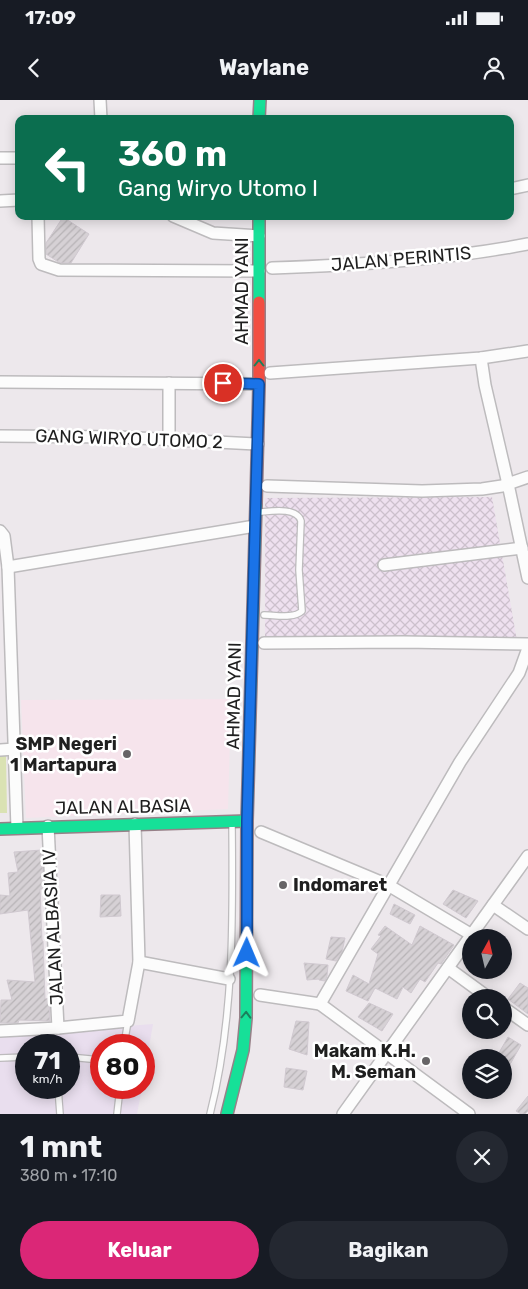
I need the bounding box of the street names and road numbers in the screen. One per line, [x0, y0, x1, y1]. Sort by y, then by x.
street label: AHMAD YANI [231, 237, 253, 345]
street label: JALAN PERINTIS [330, 242, 472, 276]
street label: GANG WIRYO UTOMO 2 [35, 425, 223, 453]
street label: AHMAD YANI [222, 642, 246, 750]
street label: JALAN ALBASIA [55, 795, 191, 819]
street label: JALAN ALBASIA IV [38, 848, 68, 1006]

